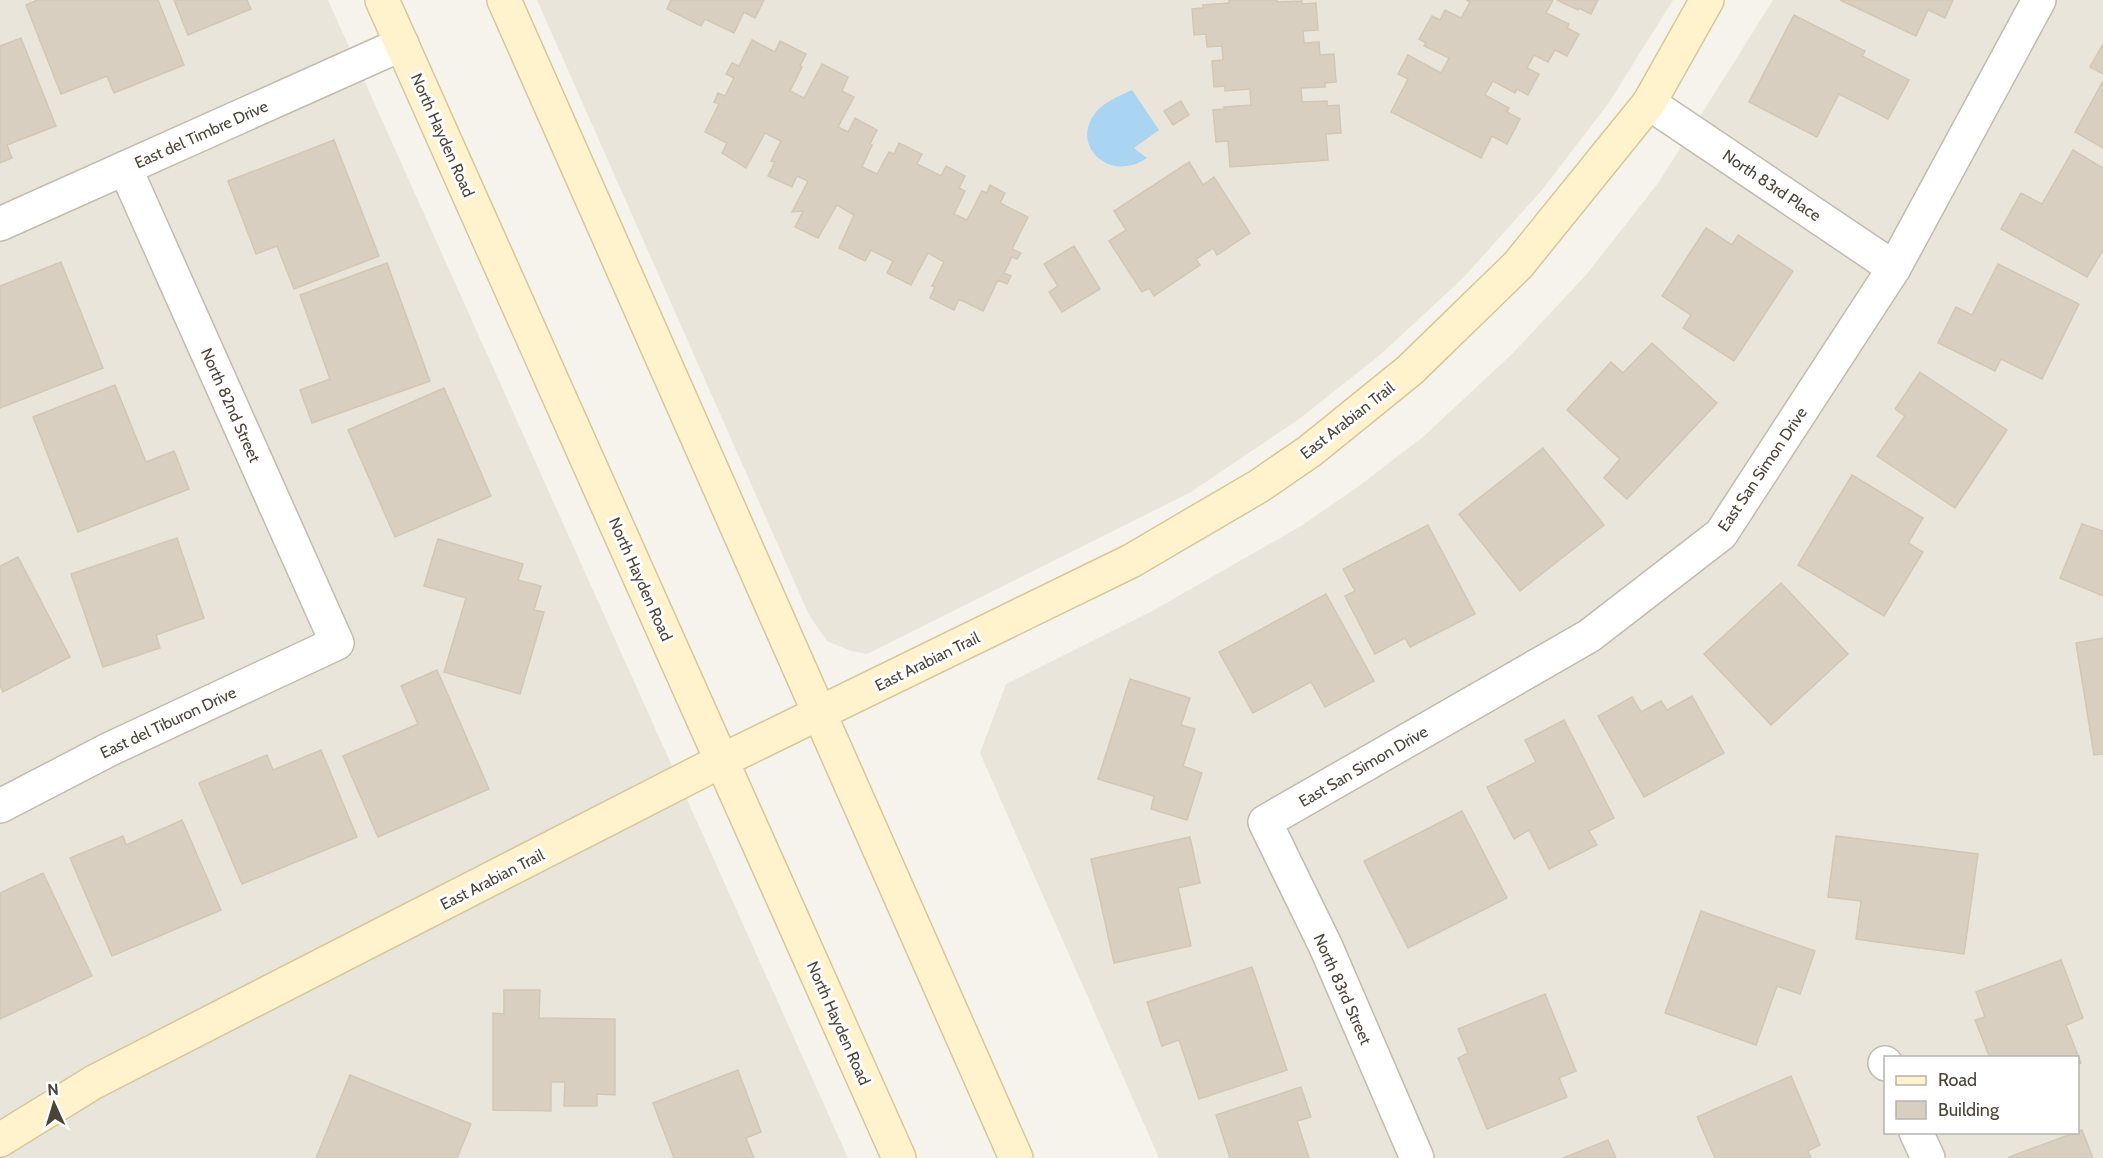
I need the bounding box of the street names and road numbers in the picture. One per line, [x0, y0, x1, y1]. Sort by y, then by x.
street label: North Hayden Road [407, 70, 478, 200]
street label: East del Timbre Drive [132, 97, 271, 172]
street label: North 83rd Place [1719, 146, 1824, 225]
street label: North 82nd Street [197, 345, 265, 466]
street label: East Arabian Trail [1297, 378, 1398, 463]
street label: East San Simon Drive [1714, 404, 1811, 535]
street label: North Hayden Road [605, 514, 676, 644]
street label: East Arabian Trail [872, 628, 983, 695]
street label: East del Tiburon Drive [97, 683, 239, 762]
street label: East San Simon Drive [1295, 722, 1431, 811]
street label: East Arabian Trail [437, 845, 548, 914]
street label: North 83rd Street [1310, 931, 1376, 1048]
street label: North Hayden Road [803, 958, 874, 1088]

